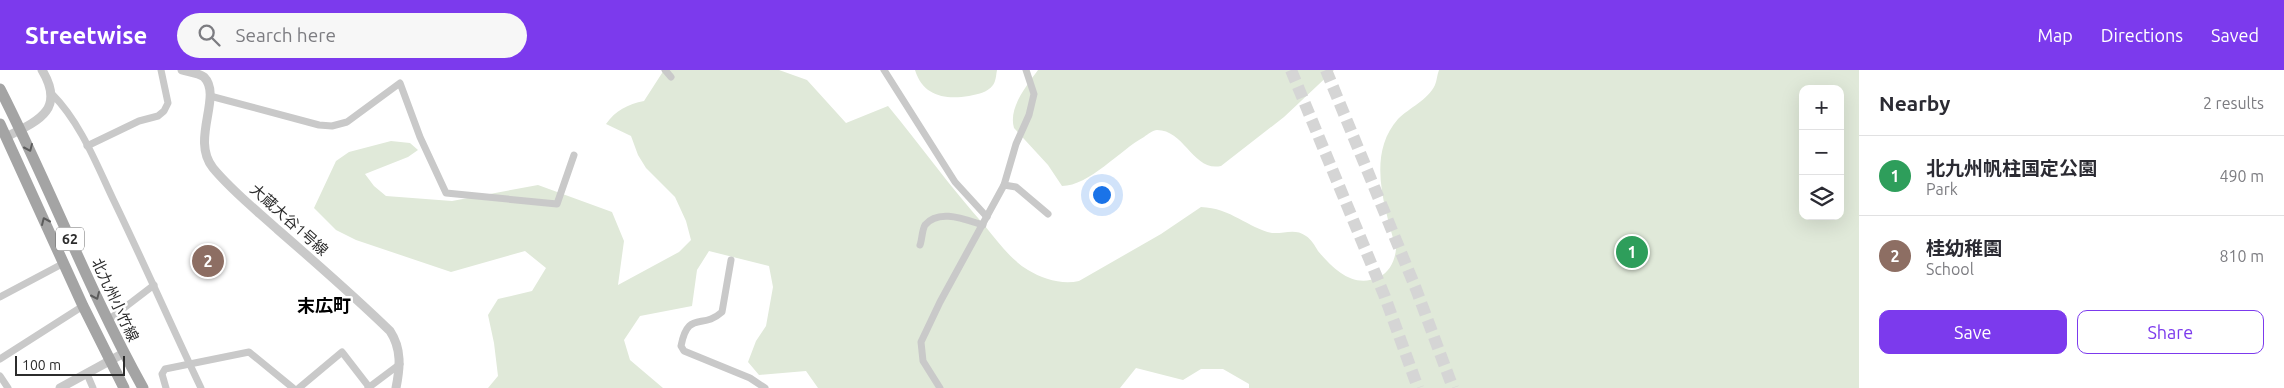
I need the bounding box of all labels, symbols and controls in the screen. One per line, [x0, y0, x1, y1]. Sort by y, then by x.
search box [177, 13, 527, 58]
icon: search [195, 21, 223, 49]
text: Streetwise [25, 22, 147, 49]
text: Search here [235, 24, 336, 46]
text: Map [2037, 25, 2073, 45]
text: Directions [2101, 25, 2183, 45]
text: Saved [2211, 25, 2259, 45]
map controls [1799, 85, 1844, 220]
button: + [1799, 85, 1844, 130]
text: Nearby [1879, 91, 1950, 115]
text: 2 results [2203, 94, 2264, 112]
button: − [1799, 130, 1844, 175]
one-way arrow [23, 143, 34, 152]
text: 北九州帆柱国定公園 [1926, 157, 2097, 179]
text: 1 [1890, 167, 1900, 185]
text: 490 m [2219, 167, 2264, 185]
button: layers [1799, 175, 1844, 220]
street label: 大蔵大谷1号線 [247, 180, 332, 259]
text: Park [1926, 180, 1958, 198]
your location [1089, 182, 1115, 208]
one-way arrow [40, 217, 51, 226]
road number: 62 [56, 227, 84, 250]
pin: 1 [1616, 233, 1648, 271]
text: 桂幼稚園 [1926, 237, 2002, 259]
pin: 2 [192, 242, 224, 280]
text: 2 [1890, 247, 1900, 265]
text: 810 m [2219, 247, 2264, 265]
street label: 北九州小竹線 [89, 255, 142, 344]
text: School [1926, 260, 1974, 278]
one-way arrow [90, 291, 101, 300]
district label: 末広町 [297, 295, 351, 315]
button: Save [1879, 310, 2067, 354]
button: Share [2077, 310, 2264, 354]
scale bar [15, 353, 125, 376]
text: 100 m [22, 357, 61, 373]

